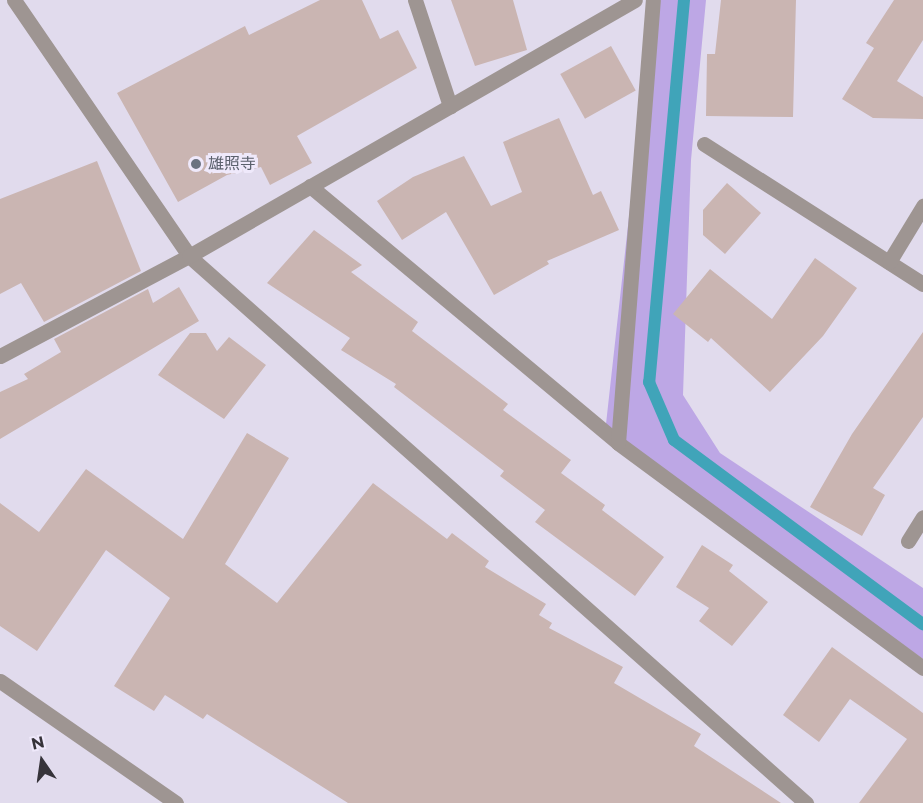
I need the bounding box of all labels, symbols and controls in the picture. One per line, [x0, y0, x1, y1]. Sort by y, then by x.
place label: 雄照寺 [208, 154, 256, 174]
marker: 雄照寺 [189, 157, 203, 171]
north arrow [12, 731, 72, 791]
text: N [29, 732, 46, 754]

